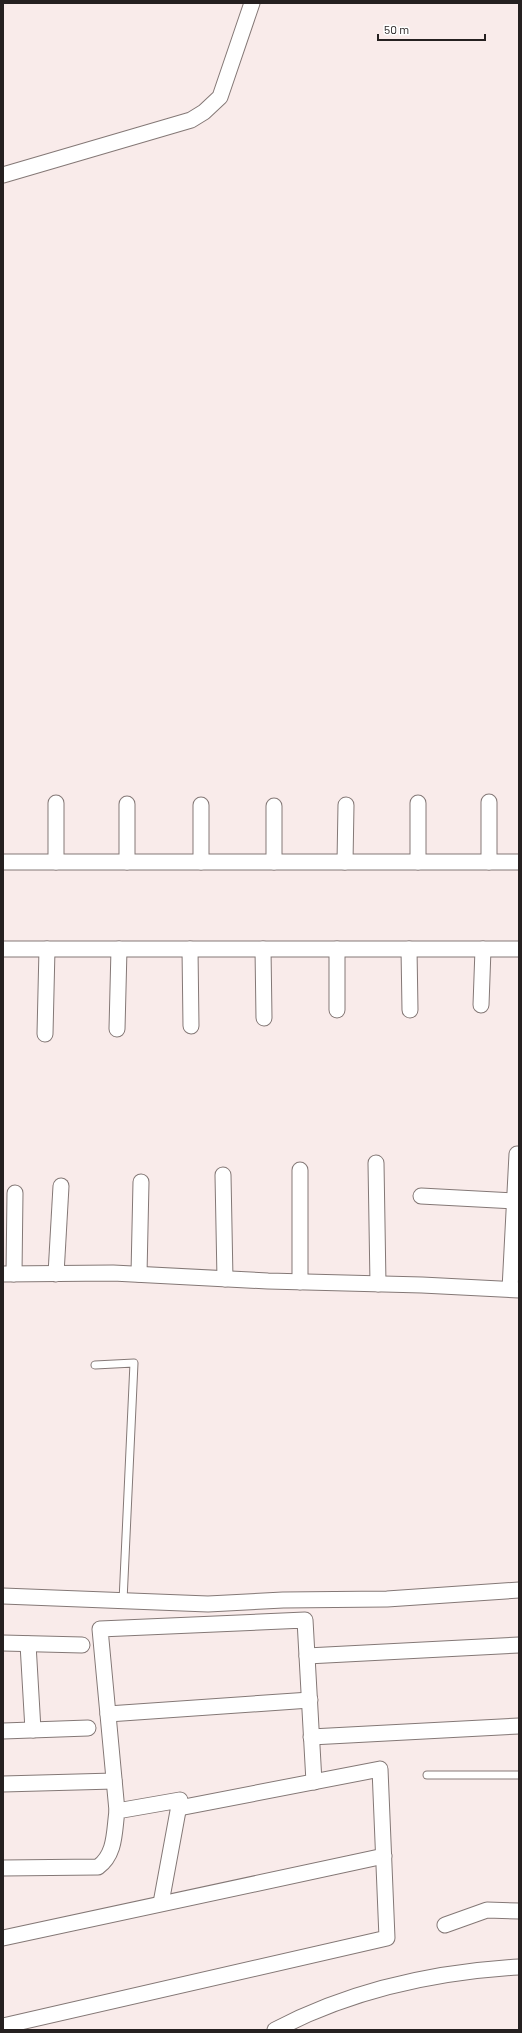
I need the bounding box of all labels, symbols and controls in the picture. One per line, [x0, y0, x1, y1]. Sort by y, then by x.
scale bar [378, 16, 485, 42]
text: 50 m [384, 22, 409, 36]

